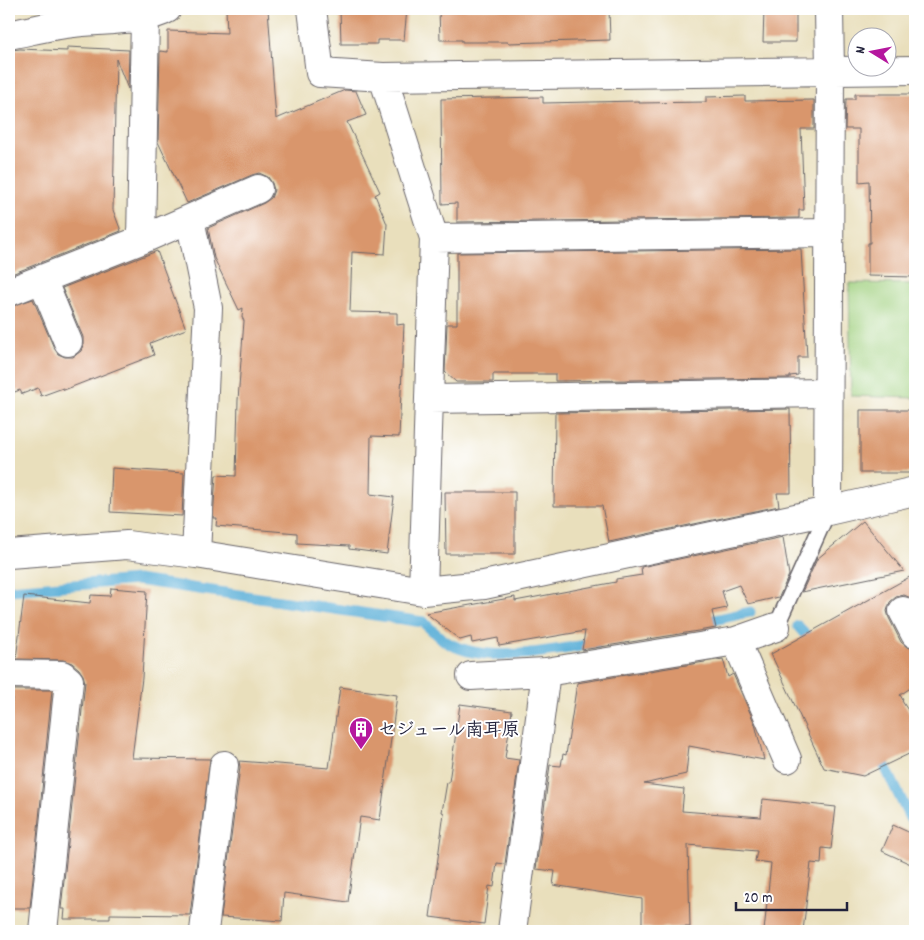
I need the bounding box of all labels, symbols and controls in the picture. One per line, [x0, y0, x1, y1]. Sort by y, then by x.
north arrow [846, 28, 896, 78]
text: N [851, 45, 872, 55]
building icon: セジュール南耳原 [348, 716, 374, 750]
place label: セジュール南耳原 [378, 719, 519, 744]
scale bar [736, 880, 848, 912]
text: 20 m [744, 888, 772, 910]

